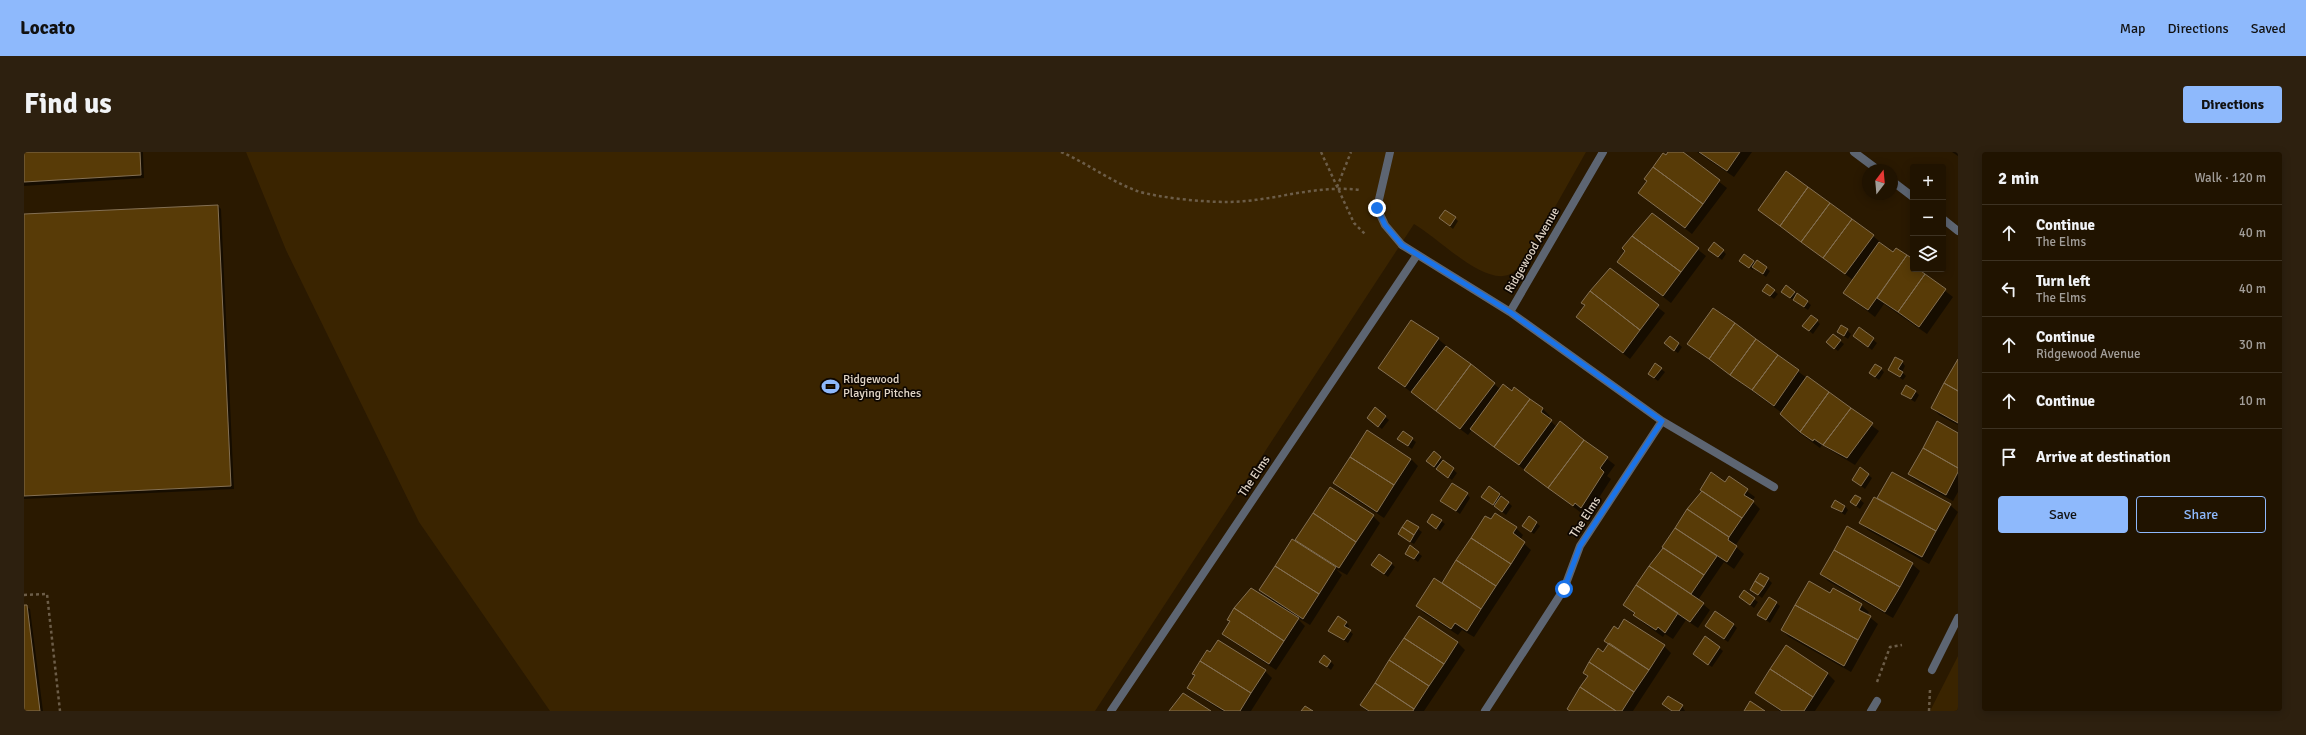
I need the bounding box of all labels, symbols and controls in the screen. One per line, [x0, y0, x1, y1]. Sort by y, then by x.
text: Locato [20, 16, 75, 40]
text: Map [2120, 20, 2146, 37]
text: Directions [2168, 20, 2229, 37]
text: Saved [2251, 20, 2286, 37]
button: Directions [2183, 86, 2282, 123]
text: Find us [24, 87, 112, 121]
north arrow [1862, 164, 1898, 200]
map controls [1910, 164, 1946, 272]
button: + [1910, 164, 1946, 200]
text: 2 min [1998, 168, 2039, 189]
text: Walk · 120 m [2195, 170, 2266, 186]
route end [1368, 199, 1386, 217]
button: − [1910, 200, 1946, 236]
street label: Ridgewood Avenue [1502, 205, 1563, 296]
text: Continue [2036, 216, 2095, 234]
icon: ahead [1998, 222, 2020, 244]
text: 40 m [2239, 225, 2266, 241]
text: The Elms [2036, 234, 2086, 250]
button: layers [1910, 236, 1946, 272]
text: Turn left [2036, 272, 2090, 290]
icon: left [1998, 278, 2020, 300]
text: 40 m [2239, 281, 2266, 297]
text: The Elms [2036, 290, 2086, 306]
text: Continue [2036, 328, 2095, 346]
icon: ahead [1998, 334, 2020, 356]
text: 30 m [2239, 337, 2266, 353]
text: Ridgewood Avenue [2036, 346, 2141, 362]
place label: Ridgewood Playing Pitches [843, 372, 921, 401]
sports icon: Ridgewood Playing Pitches [820, 376, 840, 396]
icon: ahead [1998, 390, 2020, 412]
text: Continue [2036, 392, 2095, 410]
text: 10 m [2239, 393, 2266, 409]
icon: arrive [1998, 446, 2020, 468]
text: Arrive at destination [2036, 448, 2171, 466]
street label: The Elms [1235, 453, 1274, 500]
street label: The Elms [1567, 494, 1604, 541]
button: Save [1998, 496, 2128, 533]
button: Share [2136, 496, 2266, 533]
route start [1555, 580, 1573, 598]

